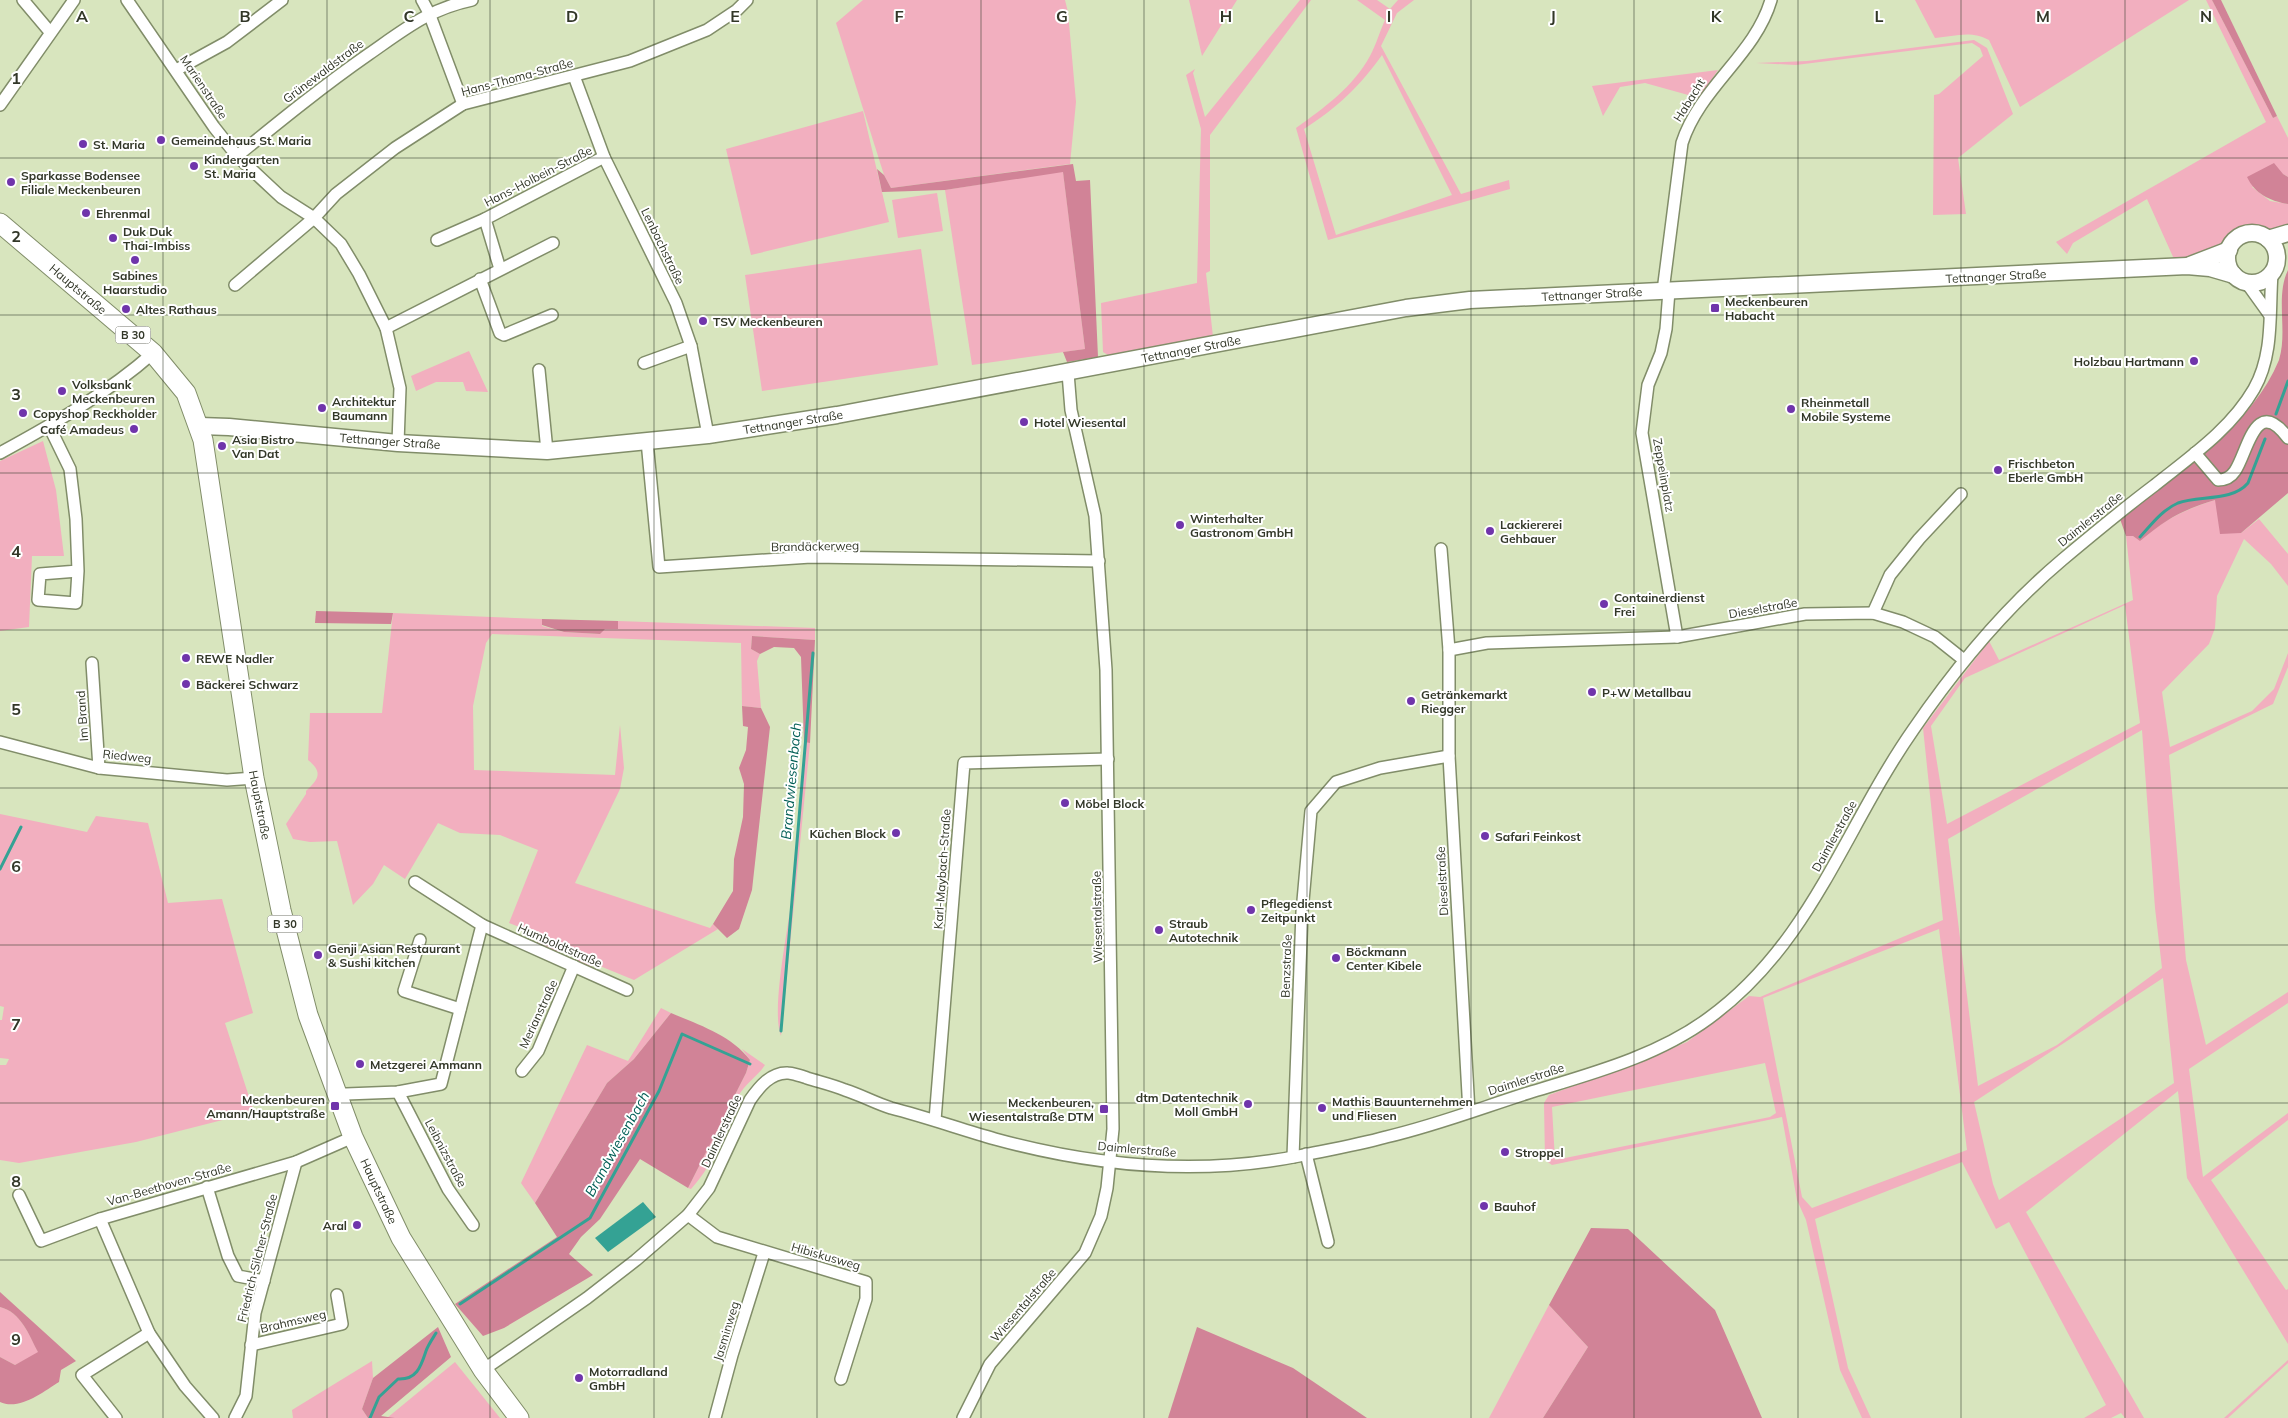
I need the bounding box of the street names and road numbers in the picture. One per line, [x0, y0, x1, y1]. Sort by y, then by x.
street label: Grünewaldstraße [280, 36, 366, 106]
street label: Marienstraße [177, 52, 231, 122]
street label: Hans-Thoma-Straße [460, 55, 574, 99]
street label: Habacht [1670, 76, 1708, 124]
street label: Hans-Holbein-Straße [481, 142, 595, 210]
street label: Lenbachstraße [638, 205, 688, 287]
street label: Hauptstraße [46, 261, 110, 317]
street label: Tettnanger Straße [1945, 266, 2047, 286]
street label: Tettnanger Straße [1541, 284, 1643, 304]
road number: B 30 [116, 326, 150, 344]
street label: Tettnanger Straße [1140, 332, 1242, 366]
street label: Tettnanger Straße [742, 407, 844, 437]
street label: Tettnanger Straße [339, 430, 441, 452]
street label: Zeppelinplatz [1650, 437, 1678, 513]
street label: Daimlerstraße [2055, 488, 2125, 550]
street label: Brandäckerweg [771, 538, 859, 554]
street label: Dieselstraße [1728, 595, 1798, 621]
street label: Im Brand [73, 690, 91, 742]
street label: Riedweg [102, 746, 152, 766]
street label: Hauptstraße [246, 769, 274, 841]
street label: Daimlerstraße [1808, 798, 1860, 874]
street label: Karl-Maybach-Straße [930, 808, 954, 930]
street label: Dieselstraße [1433, 846, 1451, 916]
street label: Wiesentalstraße [1089, 871, 1105, 963]
road number: B 30 [268, 916, 302, 932]
street label: Humboldtstraße [516, 920, 604, 970]
street label: Benzstraße [1277, 934, 1295, 998]
street label: Merianstraße [516, 977, 560, 1051]
street label: Daimlerstraße [1486, 1060, 1566, 1098]
street label: Daimlerstraße [698, 1092, 744, 1170]
street label: Leibnizstraße [422, 1116, 470, 1190]
street label: Daimlerstraße [1097, 1138, 1177, 1160]
street label: Hauptstraße [357, 1156, 401, 1226]
street label: Van-Beethoven-Straße [105, 1159, 233, 1209]
street label: Friedrich-Silcher-Straße [234, 1192, 280, 1324]
street label: Hibiskusweg [790, 1239, 862, 1273]
street label: Wiesentalstraße [987, 1265, 1059, 1345]
street label: Jasminweg [710, 1299, 742, 1363]
street label: Brahmsweg [259, 1306, 327, 1336]

